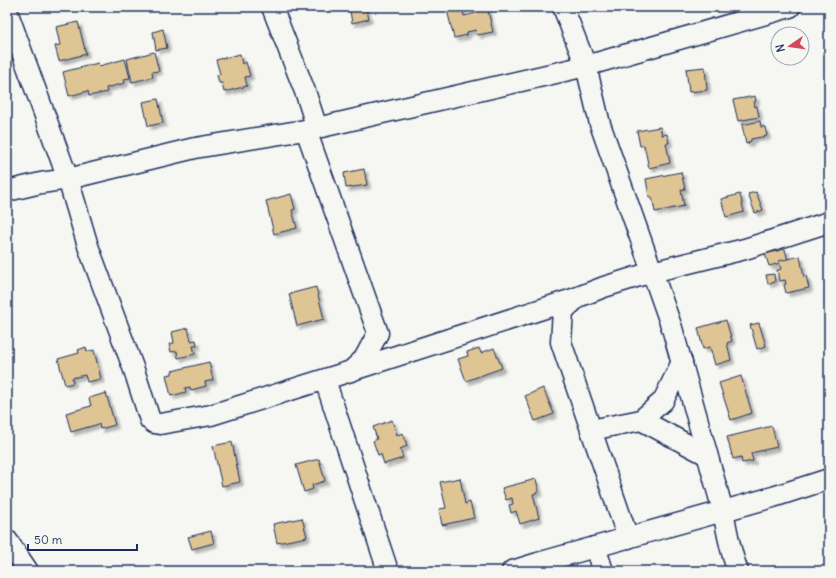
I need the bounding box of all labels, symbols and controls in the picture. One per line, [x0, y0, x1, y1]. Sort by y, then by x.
north arrow [770, 26, 810, 66]
text: N [773, 43, 788, 54]
scale bar [28, 526, 137, 552]
text: 50 m [34, 532, 63, 547]

